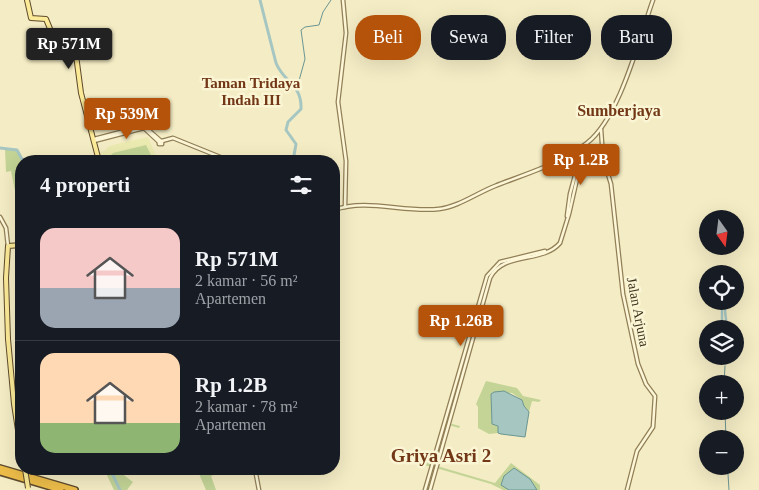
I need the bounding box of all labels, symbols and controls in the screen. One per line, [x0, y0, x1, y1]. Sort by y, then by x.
chip: Beli [355, 15, 421, 60]
chip: Sewa [431, 15, 506, 60]
chip: Filter [516, 15, 591, 60]
chip: Baru [601, 15, 672, 60]
pin: Rp 571M [23, 28, 115, 70]
text: Rp 571M [37, 35, 101, 52]
district label: Taman Tridaya Indah III [202, 75, 301, 108]
pin: Rp 539M [81, 98, 173, 140]
district label: Sumberjaya [577, 102, 661, 120]
text: Rp 539M [95, 105, 159, 122]
pin: Rp 1.2B [535, 144, 627, 186]
text: Rp 1.2B [553, 151, 609, 168]
icon: filters [287, 171, 315, 199]
text: 4 properti [40, 173, 130, 197]
north arrow [699, 210, 744, 255]
map controls [699, 210, 744, 475]
text: Rp 571M [195, 247, 278, 271]
icon: home [80, 248, 140, 308]
button: locate [699, 265, 744, 310]
text: 2 kamar · 56 m² [195, 272, 298, 289]
street label: Jalan Arjuna [624, 276, 652, 349]
text: Apartemen [195, 290, 266, 307]
pin: Rp 1.26B [409, 304, 513, 347]
text: Rp 1.26B [429, 312, 493, 329]
button: layers [699, 320, 744, 365]
icon: home [80, 373, 140, 433]
text: Rp 1.2B [195, 373, 267, 397]
button: + [699, 375, 744, 420]
text: 2 kamar · 78 m² [195, 398, 298, 415]
text: Apartemen [195, 416, 266, 433]
button: − [699, 430, 744, 475]
district label: Griya Asri 2 [391, 445, 491, 466]

